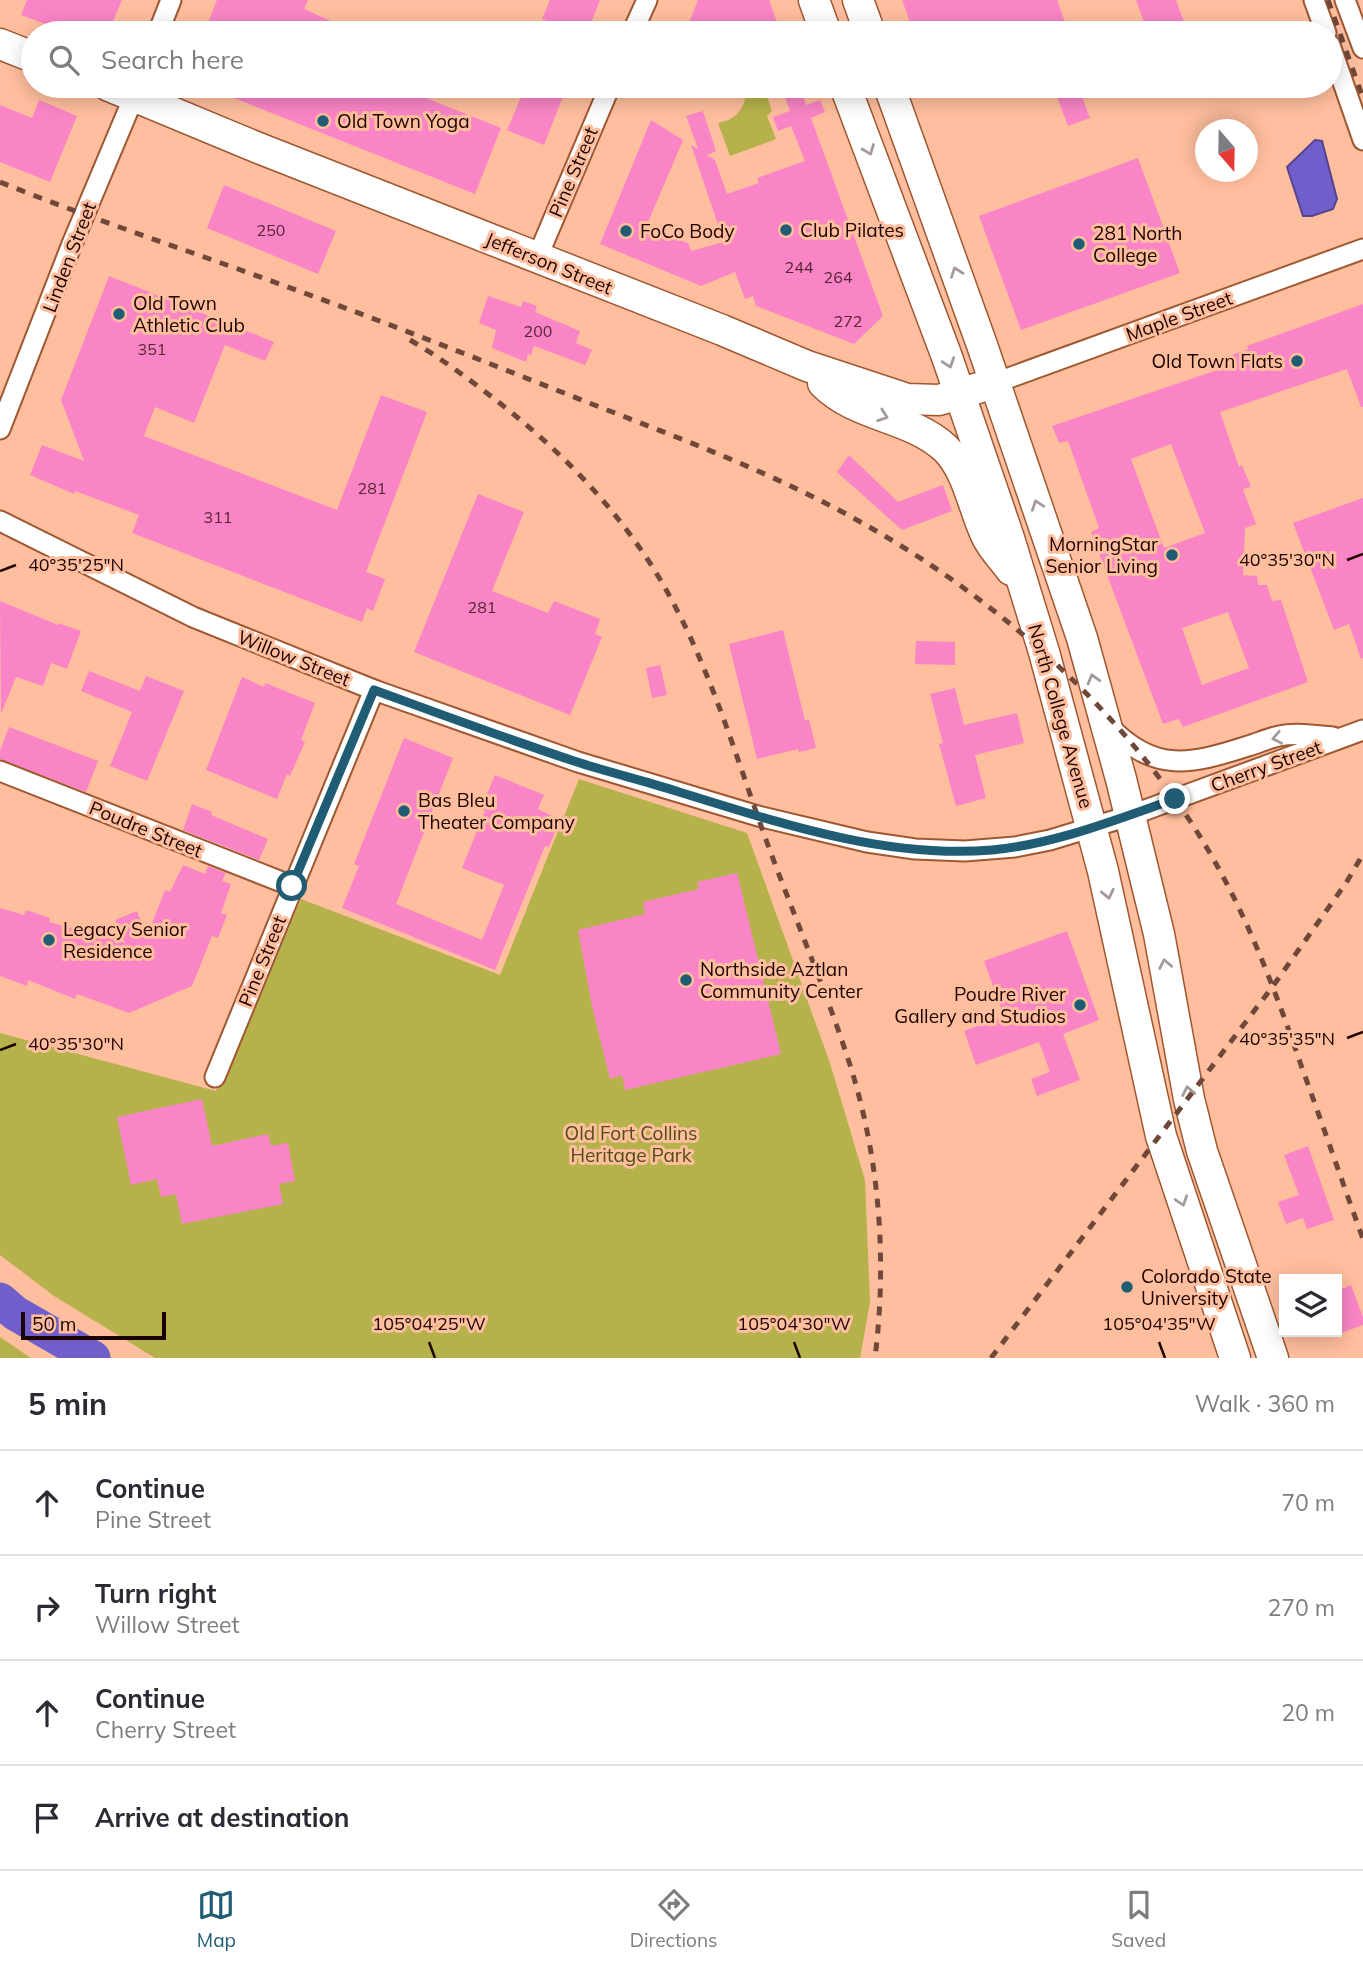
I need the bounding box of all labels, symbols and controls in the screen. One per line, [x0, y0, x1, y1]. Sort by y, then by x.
search box [21, 21, 1342, 98]
icon: search [45, 41, 83, 79]
text: Search here [101, 43, 244, 76]
place label: Old Town Yoga [337, 109, 470, 133]
marker: Old Town Yoga [315, 113, 331, 129]
north arrow [1195, 119, 1258, 182]
street label: Pine Street [543, 123, 603, 221]
one-way arrow [861, 143, 875, 155]
street label: Linden Street [37, 198, 101, 316]
place label: Club Pilates [800, 218, 904, 242]
place label: FoCo Body [640, 219, 735, 243]
house number: 250 [257, 220, 285, 240]
place label: 281 North College [1093, 221, 1182, 267]
marker: Club Pilates [778, 222, 794, 238]
marker: FoCo Body [618, 223, 634, 239]
street label: Jefferson Street [482, 227, 616, 300]
marker: 281 North College [1071, 236, 1087, 252]
house number: 244 [785, 257, 814, 277]
one-way arrow [950, 266, 964, 279]
house number: 264 [824, 267, 853, 287]
street label: Maple Street [1123, 286, 1236, 346]
place label: Old Town Athletic Club [133, 291, 245, 337]
marker: Old Town Athletic Club [111, 306, 127, 322]
house number: 272 [834, 311, 862, 331]
house number: 200 [524, 321, 552, 341]
house number: 351 [138, 339, 166, 359]
place label: Old Town Flats [1151, 349, 1283, 373]
marker: Old Town Flats [1289, 353, 1305, 369]
one-way arrow [941, 356, 955, 368]
one-way arrow [876, 407, 888, 421]
house number: 281 [358, 478, 386, 498]
one-way arrow [1031, 499, 1045, 511]
house number: 311 [204, 507, 232, 527]
place label: MorningStar Senior Living [1045, 532, 1158, 578]
marker: MorningStar Senior Living [1164, 547, 1180, 563]
text: 40°35'30"N [1239, 548, 1335, 571]
text: 40°35'25"N [28, 553, 124, 576]
house number: 281 [468, 597, 496, 617]
street label: North College Avenue [1023, 621, 1099, 811]
street label: Willow Street [234, 625, 354, 692]
one-way arrow [1087, 673, 1102, 685]
one-way arrow [1271, 729, 1283, 744]
street label: Cherry Street [1207, 735, 1325, 797]
route end [1159, 783, 1190, 814]
place label: Bas Bleu Theater Company [418, 788, 575, 834]
street label: Poudre Street [86, 795, 206, 863]
marker: Bas Bleu Theater Company [396, 803, 412, 819]
route start [276, 870, 307, 901]
one-way arrow [1100, 888, 1114, 900]
street label: Pine Street [233, 912, 291, 1010]
place label: Legacy Senior Residence [63, 917, 187, 963]
marker: Legacy Senior Residence [41, 932, 57, 948]
place label: Northside Aztlan Community Center [700, 957, 863, 1003]
one-way arrow [1158, 958, 1173, 970]
marker: Northside Aztlan Community Center [678, 972, 694, 988]
place label: Poudre River Gallery and Studios [894, 982, 1066, 1028]
marker: Poudre River Gallery and Studios [1072, 997, 1088, 1013]
text: 40°35'35"N [1239, 1027, 1335, 1050]
text: 40°35'30"N [28, 1032, 124, 1055]
one-way arrow [1181, 1085, 1196, 1097]
park label: Old Fort Collins Heritage Park [564, 1121, 698, 1167]
one-way arrow [1174, 1194, 1188, 1206]
place label: Colorado State University [1141, 1264, 1272, 1310]
map controls [1279, 1274, 1342, 1337]
button: layers [1279, 1274, 1342, 1337]
marker: Colorado State University [1119, 1279, 1135, 1295]
scale bar [21, 1309, 166, 1341]
text: 50 m [32, 1312, 76, 1336]
text: 105°04'25"W [372, 1312, 486, 1335]
text: 105°04'30"W [737, 1312, 851, 1335]
text: 105°04'35"W [1102, 1312, 1216, 1335]
text: 5 min [28, 1385, 107, 1423]
text: Walk · 360 m [1195, 1389, 1335, 1418]
text: Continue [95, 1472, 205, 1505]
icon: ahead [28, 1484, 66, 1522]
text: 70 m [1281, 1488, 1335, 1517]
text: Pine Street [95, 1505, 211, 1534]
text: Turn right [95, 1577, 216, 1610]
icon: right [28, 1589, 66, 1627]
text: 270 m [1267, 1593, 1335, 1622]
text: Willow Street [95, 1610, 240, 1639]
text: Continue [95, 1682, 205, 1715]
icon: ahead [28, 1694, 66, 1732]
text: 20 m [1281, 1698, 1335, 1727]
text: Cherry Street [95, 1715, 236, 1744]
icon: arrive [28, 1799, 66, 1837]
text: Arrive at destination [95, 1801, 350, 1834]
tab: Map [197, 1886, 236, 1952]
tab: Directions [630, 1886, 718, 1952]
tab: Saved [1111, 1886, 1166, 1952]

